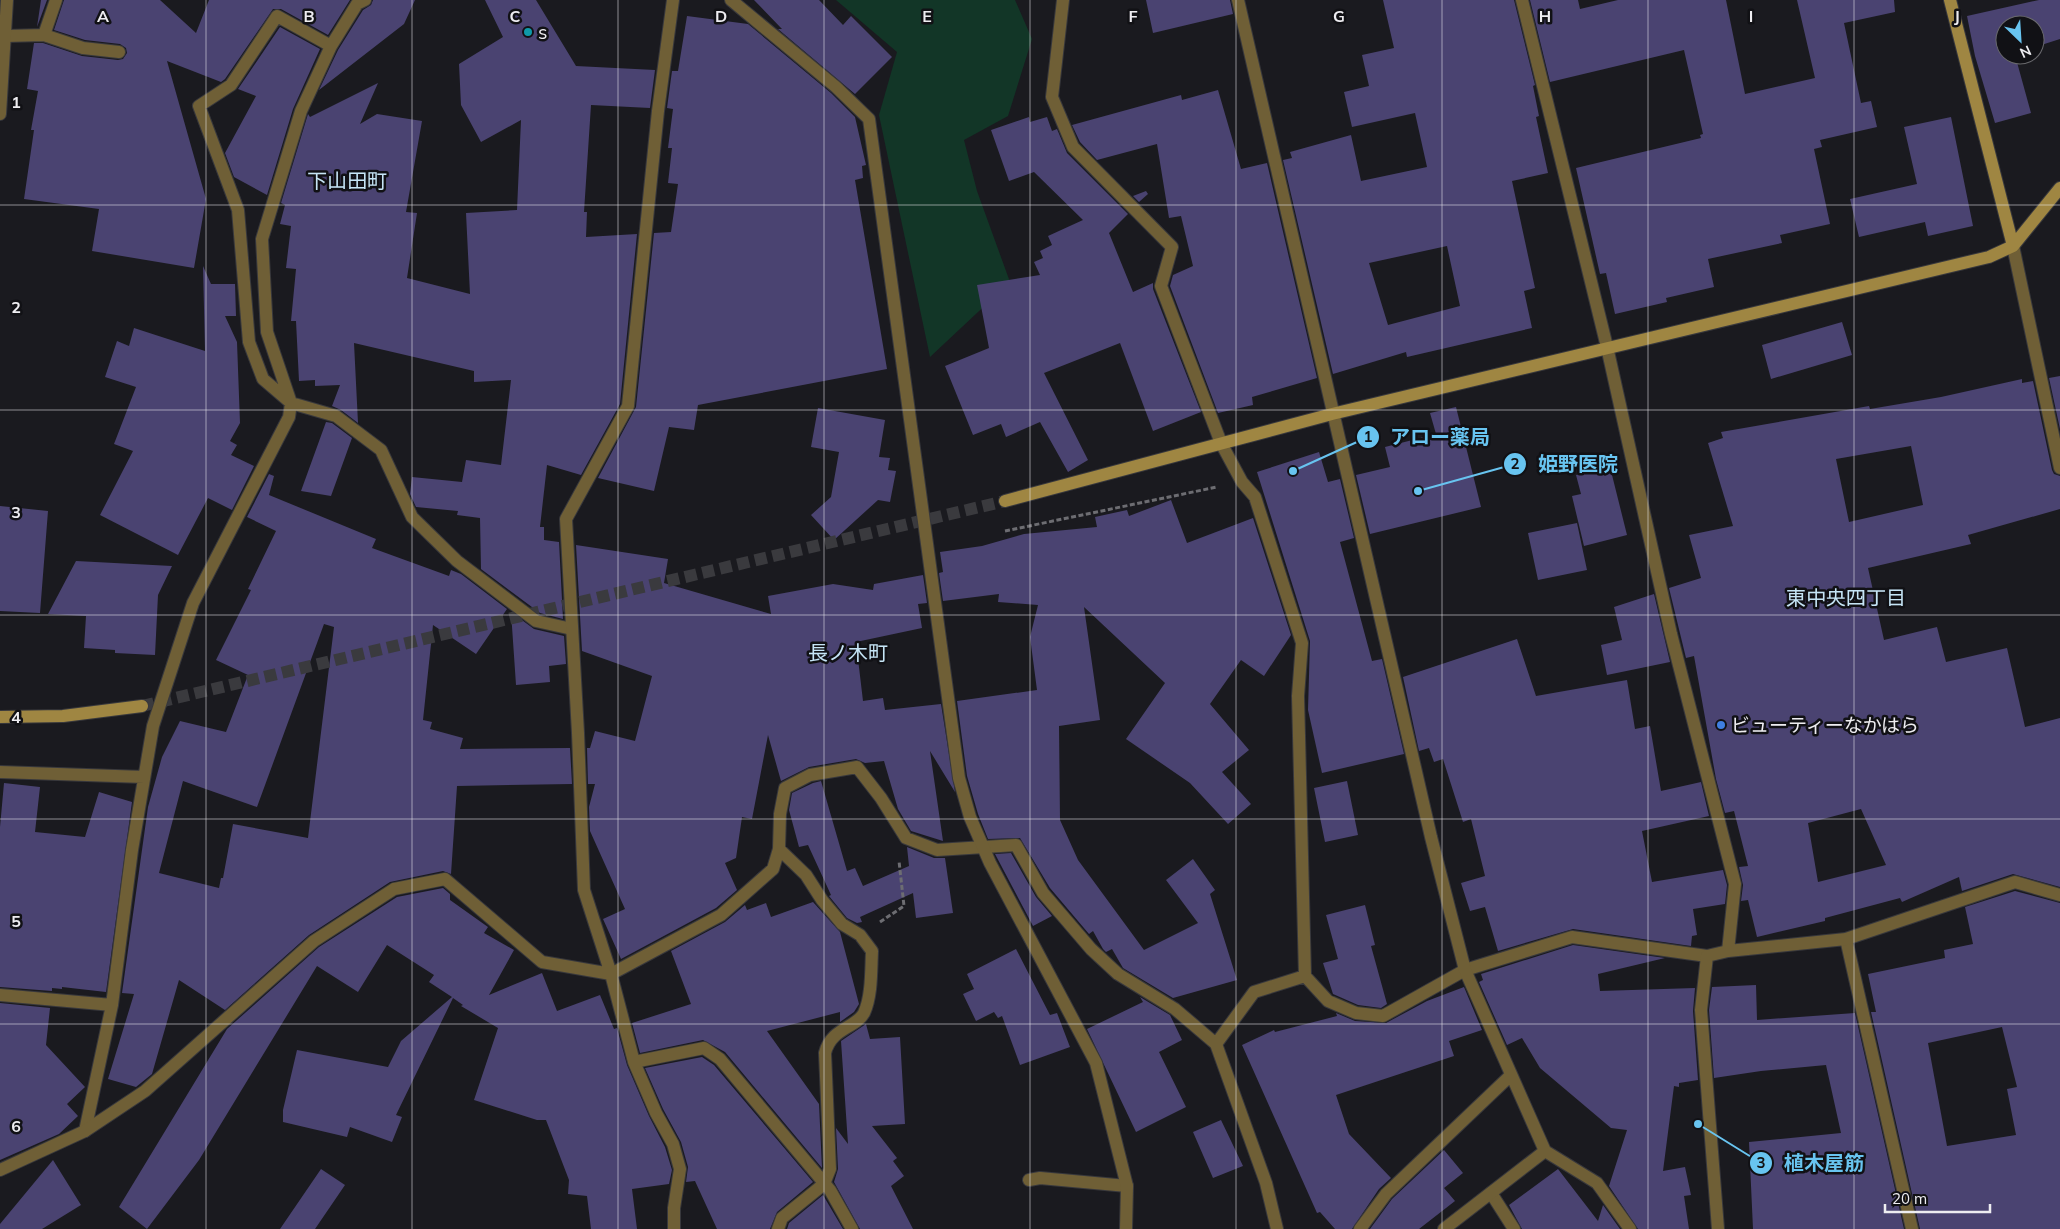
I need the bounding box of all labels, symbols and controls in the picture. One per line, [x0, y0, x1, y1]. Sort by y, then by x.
text: A [97, 6, 109, 26]
text: B [303, 6, 315, 26]
text: C [510, 6, 521, 26]
text: D [715, 6, 727, 26]
text: E [922, 6, 932, 26]
text: F [1128, 6, 1138, 26]
text: G [1333, 6, 1345, 26]
text: H [1539, 6, 1551, 26]
text: I [1749, 6, 1753, 26]
text: J [1954, 6, 1960, 26]
north arrow [1995, 15, 2045, 65]
place label: s [538, 20, 547, 44]
marker: s [522, 26, 534, 38]
text: N [2017, 41, 2034, 62]
text: 1 [11, 92, 21, 112]
district label: 下山田町 [307, 168, 387, 193]
text: 2 [11, 297, 21, 317]
callout: アロー薬局 [1355, 419, 1500, 454]
text: アロー薬局 [1390, 424, 1490, 449]
text: 1 [1363, 427, 1373, 446]
callout: 姫野医院 [1503, 447, 1628, 482]
text: 姫野医院 [1538, 451, 1618, 476]
text: 2 [1510, 454, 1520, 473]
text: 3 [11, 502, 21, 522]
district label: 東中央四丁目 [1786, 585, 1906, 610]
district label: 長ノ木町 [808, 640, 888, 665]
text: 4 [11, 707, 21, 727]
place label: ビューティーなかはら [1731, 713, 1919, 737]
marker: ビューティーなかはら [1715, 719, 1727, 731]
text: 5 [11, 911, 21, 931]
text: 6 [11, 1116, 21, 1136]
callout: 植木屋筋 [1749, 1145, 1874, 1180]
text: 植木屋筋 [1784, 1150, 1864, 1175]
text: 3 [1756, 1153, 1766, 1172]
scale bar [1885, 1182, 1990, 1214]
text: 20 m [1892, 1189, 1927, 1208]

